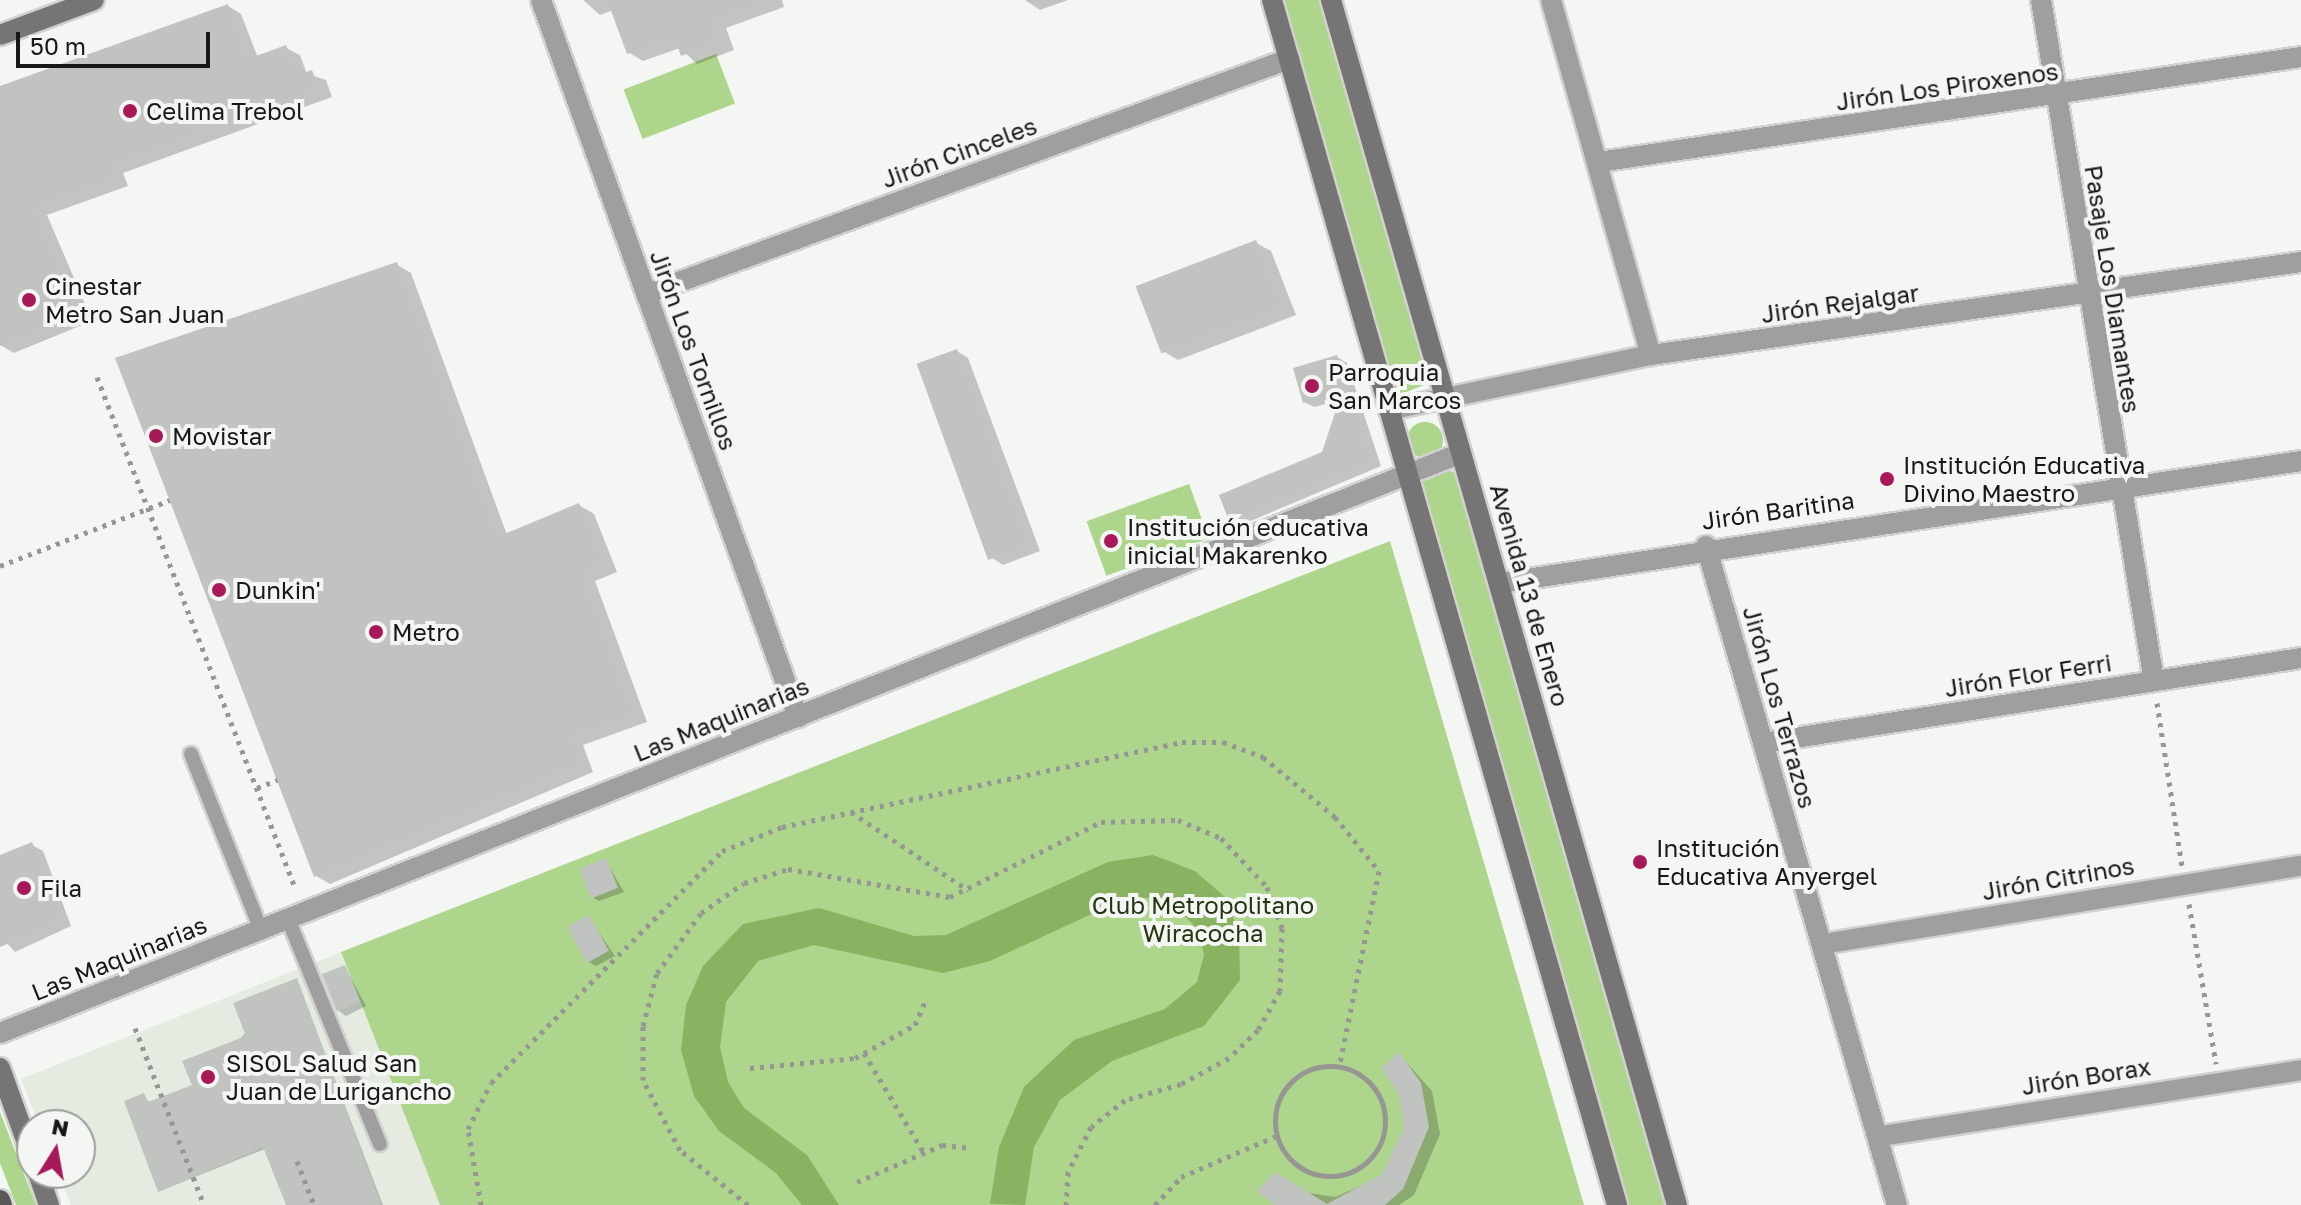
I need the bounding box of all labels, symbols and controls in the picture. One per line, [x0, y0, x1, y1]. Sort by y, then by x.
scale bar [20, 16, 214, 66]
text: 50 m [30, 31, 86, 60]
street label: Jirón Los Piroxenos [1834, 56, 2060, 116]
place label: Celima Trebol [146, 97, 304, 125]
marker: Celima Trebol [121, 102, 139, 120]
street label: Jirón Cinceles [878, 111, 1040, 193]
street label: Pasaje Los Diamantes [2079, 163, 2147, 415]
street label: Jirón Los Tornillos [644, 246, 744, 454]
place label: Cinestar Metro San Juan [45, 272, 225, 328]
street label: Jirón Rejalgar [1759, 278, 1921, 328]
marker: Cinestar Metro San Juan [20, 291, 38, 309]
place label: Parroquia San Marcos [1328, 358, 1461, 414]
marker: Parroquia San Marcos [1303, 377, 1321, 395]
place label: Movistar [172, 422, 272, 450]
marker: Movistar [147, 427, 165, 445]
place label: Institución Educativa Divino Maestro [1903, 451, 2145, 507]
marker: Institución Educativa Divino Maestro [1878, 470, 1896, 488]
street label: Avenida 13 de Enero [1484, 480, 1576, 710]
street label: Jirón Baritina [1700, 485, 1856, 535]
place label: Institución educativa inicial Makarenko [1127, 513, 1369, 569]
marker: Institución educativa inicial Makarenko [1102, 532, 1120, 550]
place label: Dunkin' [235, 576, 321, 604]
marker: Dunkin' [210, 581, 228, 599]
street label: Jirón Los Terrazos [1737, 603, 1823, 811]
place label: Metro [392, 618, 460, 646]
marker: Metro [367, 623, 385, 641]
street label: Jirón Flor Ferri [1942, 648, 2114, 702]
street label: Las Maquinarias [629, 671, 813, 767]
place label: Institución Educativa Anyergel [1656, 834, 1877, 890]
street label: Jirón Citrinos [1980, 850, 2136, 906]
marker: Institución Educativa Anyergel [1631, 853, 1649, 871]
place label: Fila [40, 874, 82, 902]
marker: Fila [15, 879, 33, 897]
park label: Club Metropolitano Wiracocha [1092, 891, 1314, 947]
street label: Las Maquinarias [27, 910, 211, 1006]
place label: SISOL Salud San Juan de Lurigancho [226, 1049, 452, 1105]
street label: Jirón Borax [2019, 1052, 2153, 1100]
marker: SISOL Salud San Juan de Lurigancho [197, 1066, 219, 1088]
north arrow [16, 1109, 96, 1189]
text: N [49, 1112, 71, 1142]

